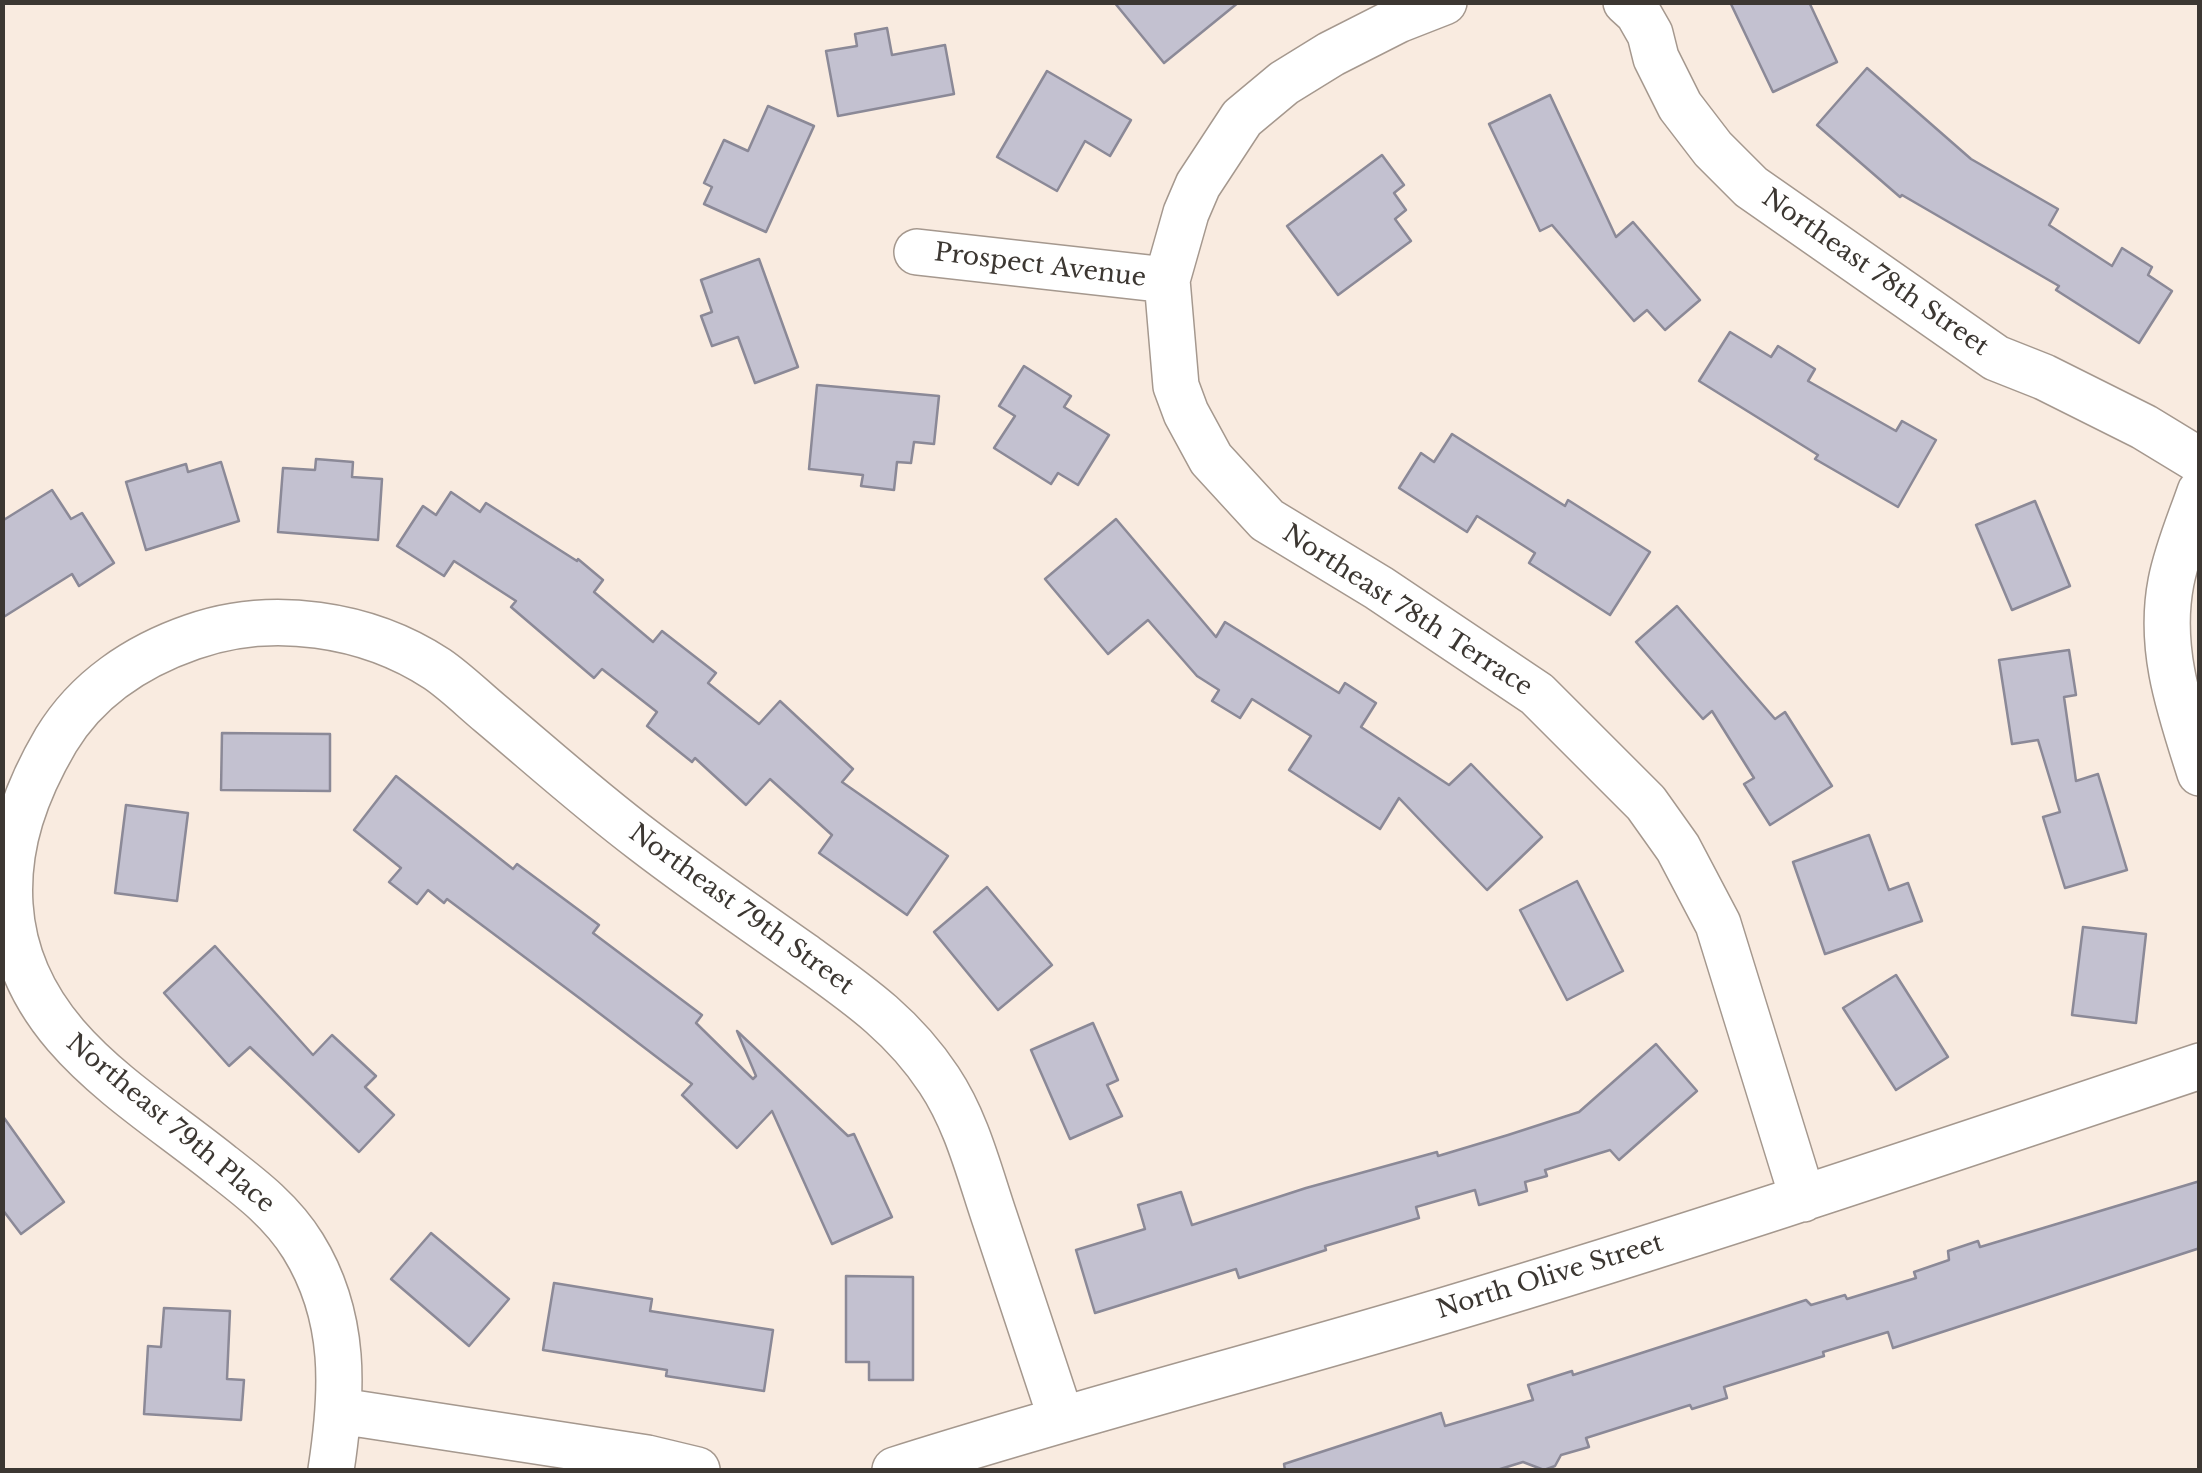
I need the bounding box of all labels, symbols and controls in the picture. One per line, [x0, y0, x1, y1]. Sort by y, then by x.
street label: Northeast 78th Street [1756, 183, 1994, 363]
street label: Prospect Avenue [932, 238, 1148, 294]
street label: Northeast 78th Terrace [1277, 519, 1537, 703]
street label: Northeast 79th Street [623, 818, 859, 1002]
street label: Northeast 79th Place [60, 1028, 280, 1220]
street label: North Olive Street [1433, 1228, 1667, 1326]

